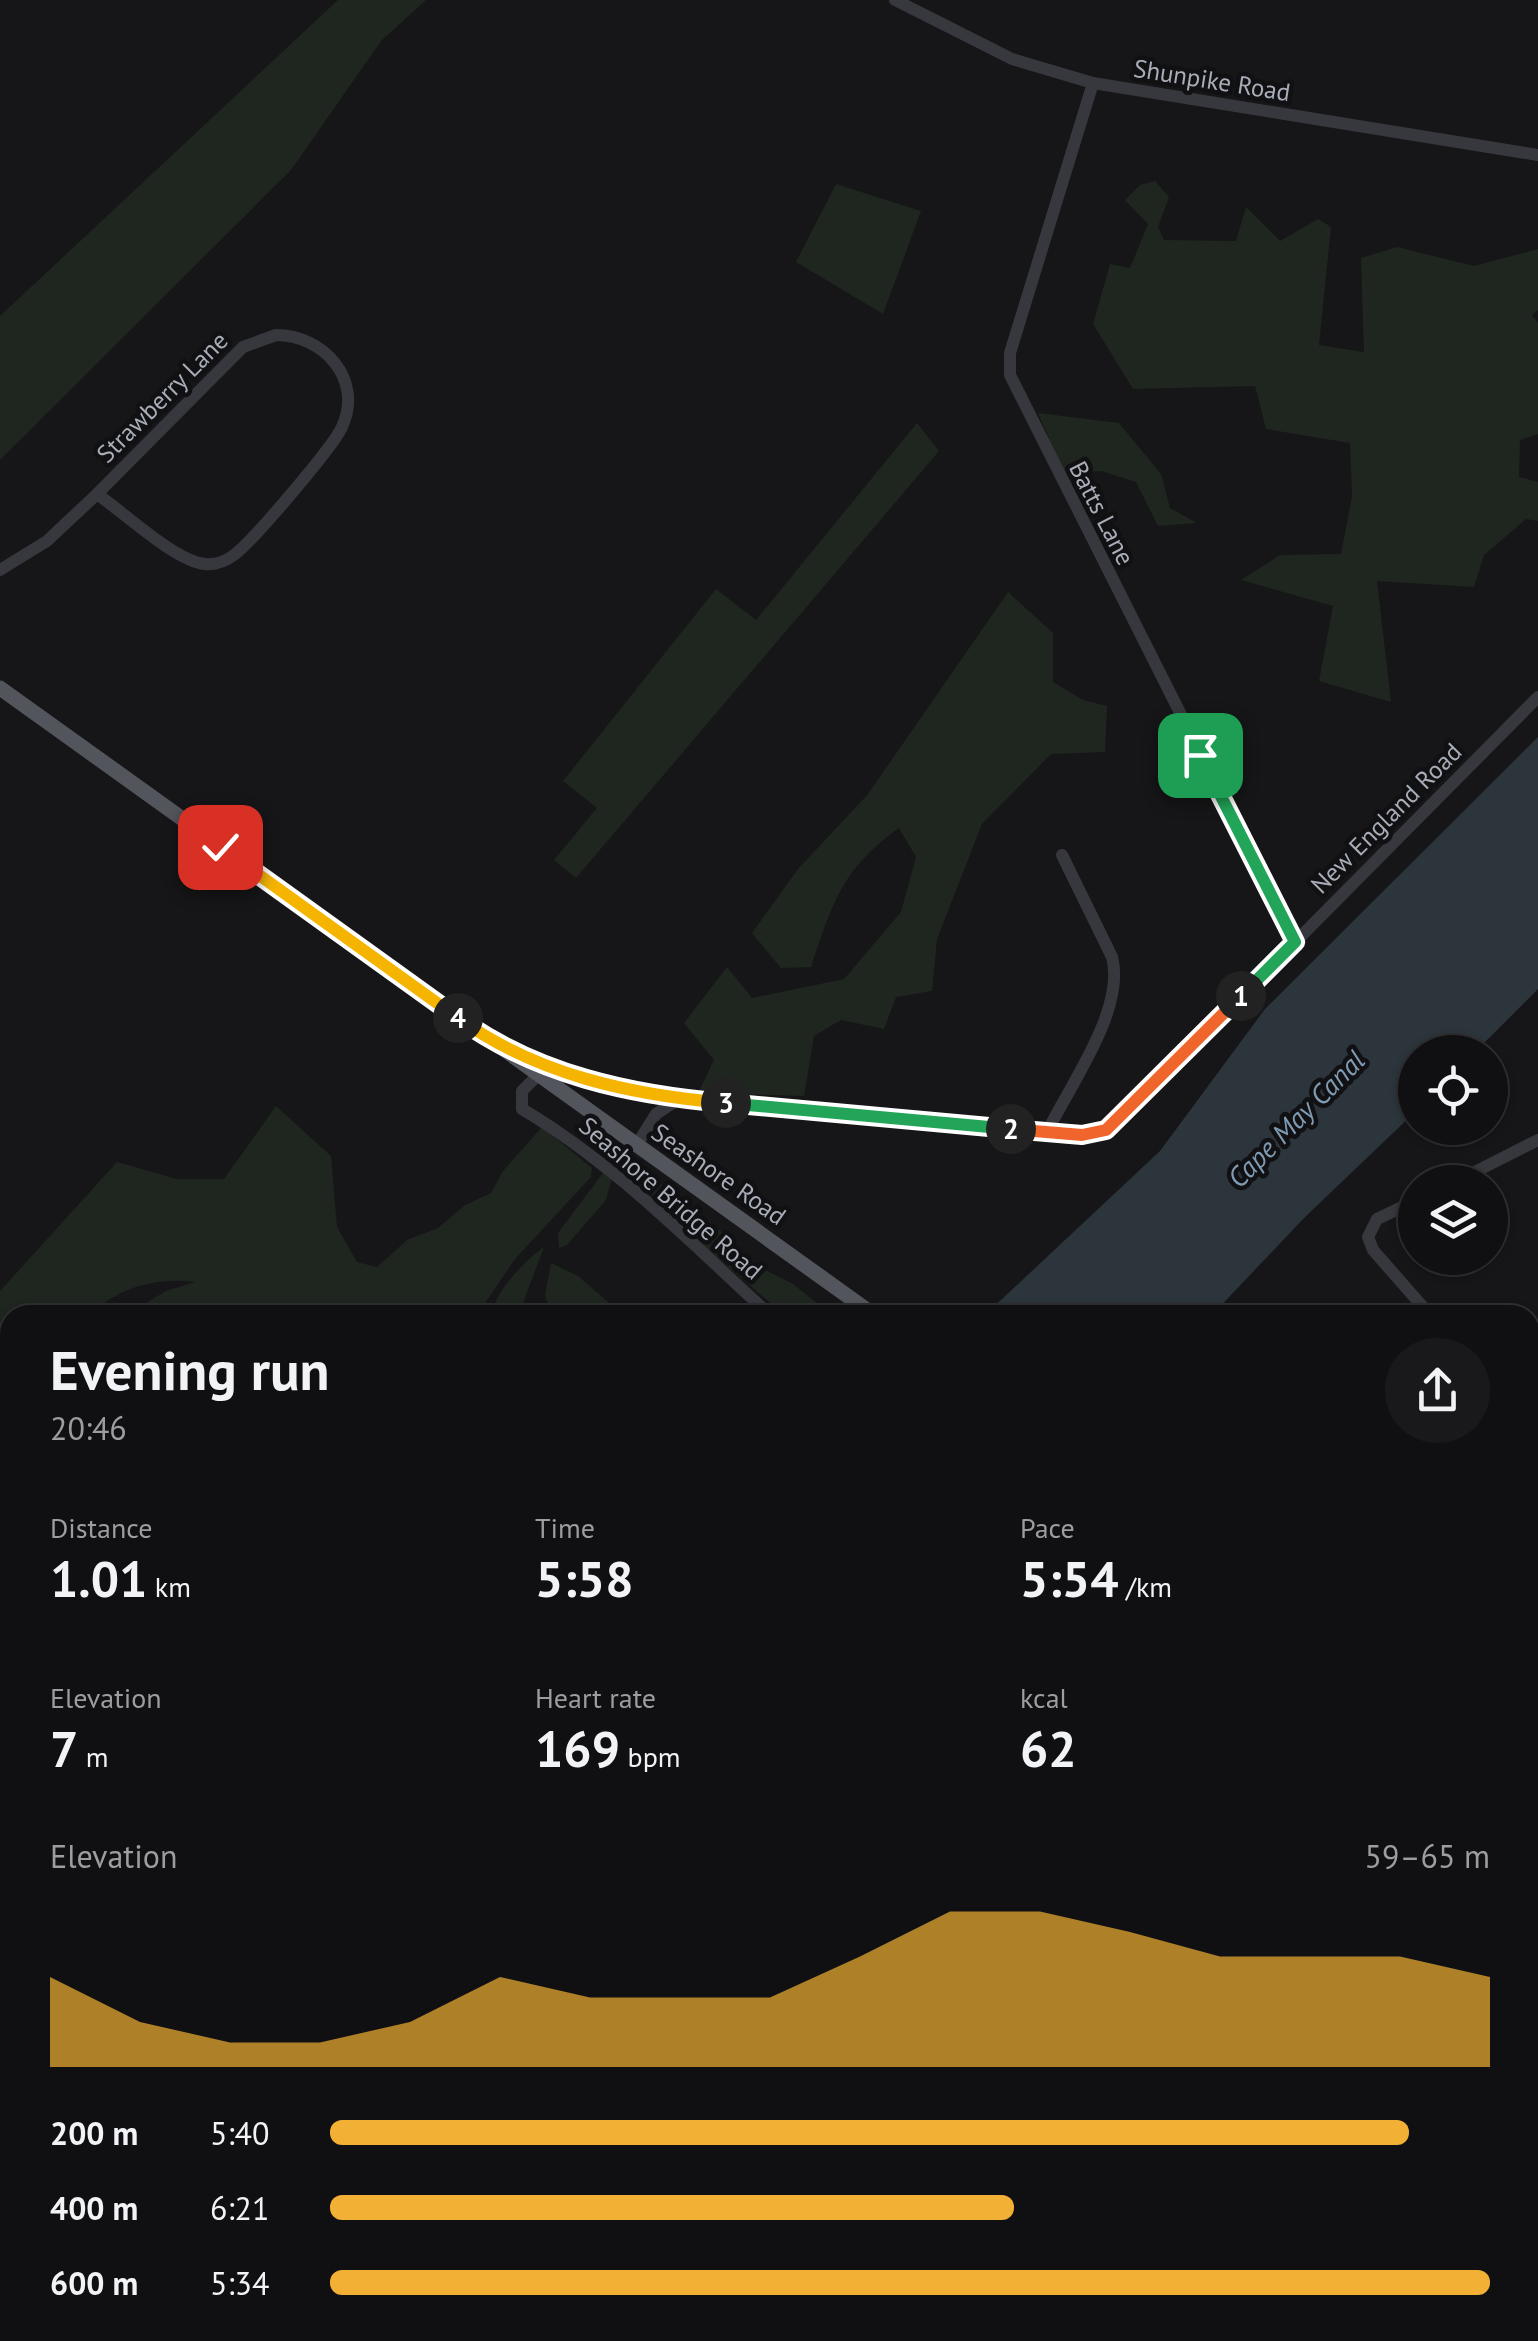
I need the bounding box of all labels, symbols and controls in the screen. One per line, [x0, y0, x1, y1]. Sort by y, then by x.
street label: Shunpike Road [1131, 52, 1293, 108]
street label: Strawberry Lane [90, 325, 234, 469]
street label: Batts Lane [1062, 456, 1142, 570]
pin [1158, 713, 1243, 798]
icon: arrive [1173, 728, 1228, 783]
street label: New England Road [1304, 736, 1468, 900]
pin [178, 805, 263, 890]
icon: check [193, 820, 248, 875]
pin: 1 [1216, 971, 1266, 1021]
text: 1 [1233, 977, 1249, 1014]
pin: 4 [433, 993, 483, 1043]
text: 4 [450, 999, 466, 1036]
map controls [1398, 1035, 1508, 1275]
button: locate [1398, 1035, 1508, 1145]
water label: Cape May Canal [1219, 1042, 1373, 1195]
pin: 3 [701, 1078, 751, 1128]
text: 3 [718, 1084, 734, 1121]
pin: 2 [986, 1104, 1036, 1154]
street label: Seashore Bridge Road [573, 1110, 769, 1286]
text: 2 [1003, 1110, 1019, 1147]
street label: Seashore Road [646, 1116, 792, 1232]
button: layers [1398, 1165, 1508, 1275]
text: Evening run [50, 1334, 330, 1405]
button: share [1385, 1338, 1490, 1443]
text: 20:46 [50, 1407, 127, 1449]
text: Distance [50, 1509, 153, 1546]
text: Time [535, 1509, 595, 1546]
text: Pace [1020, 1509, 1075, 1546]
text: 1.01 [50, 1546, 147, 1611]
text: 5:58 [535, 1546, 634, 1611]
text: 5:54 [1020, 1546, 1119, 1611]
text: km [147, 1568, 191, 1605]
text: /km [1119, 1568, 1172, 1605]
text: Elevation [50, 1679, 162, 1716]
text: Heart rate [535, 1679, 656, 1716]
text: kcal [1020, 1679, 1068, 1716]
text: 7 [50, 1716, 78, 1781]
text: 169 [535, 1716, 620, 1781]
text: 62 [1020, 1716, 1077, 1781]
text: m [78, 1738, 109, 1775]
text: bpm [620, 1738, 681, 1775]
text: Elevation [50, 1835, 177, 1877]
text: 59–65 m [1365, 1835, 1490, 1877]
text: 200 m [50, 2112, 138, 2154]
text: 5:40 [210, 2112, 269, 2154]
text: 400 m [50, 2187, 138, 2229]
text: 6:21 [210, 2187, 269, 2229]
text: 600 m [50, 2262, 138, 2304]
text: 5:34 [210, 2262, 269, 2304]

